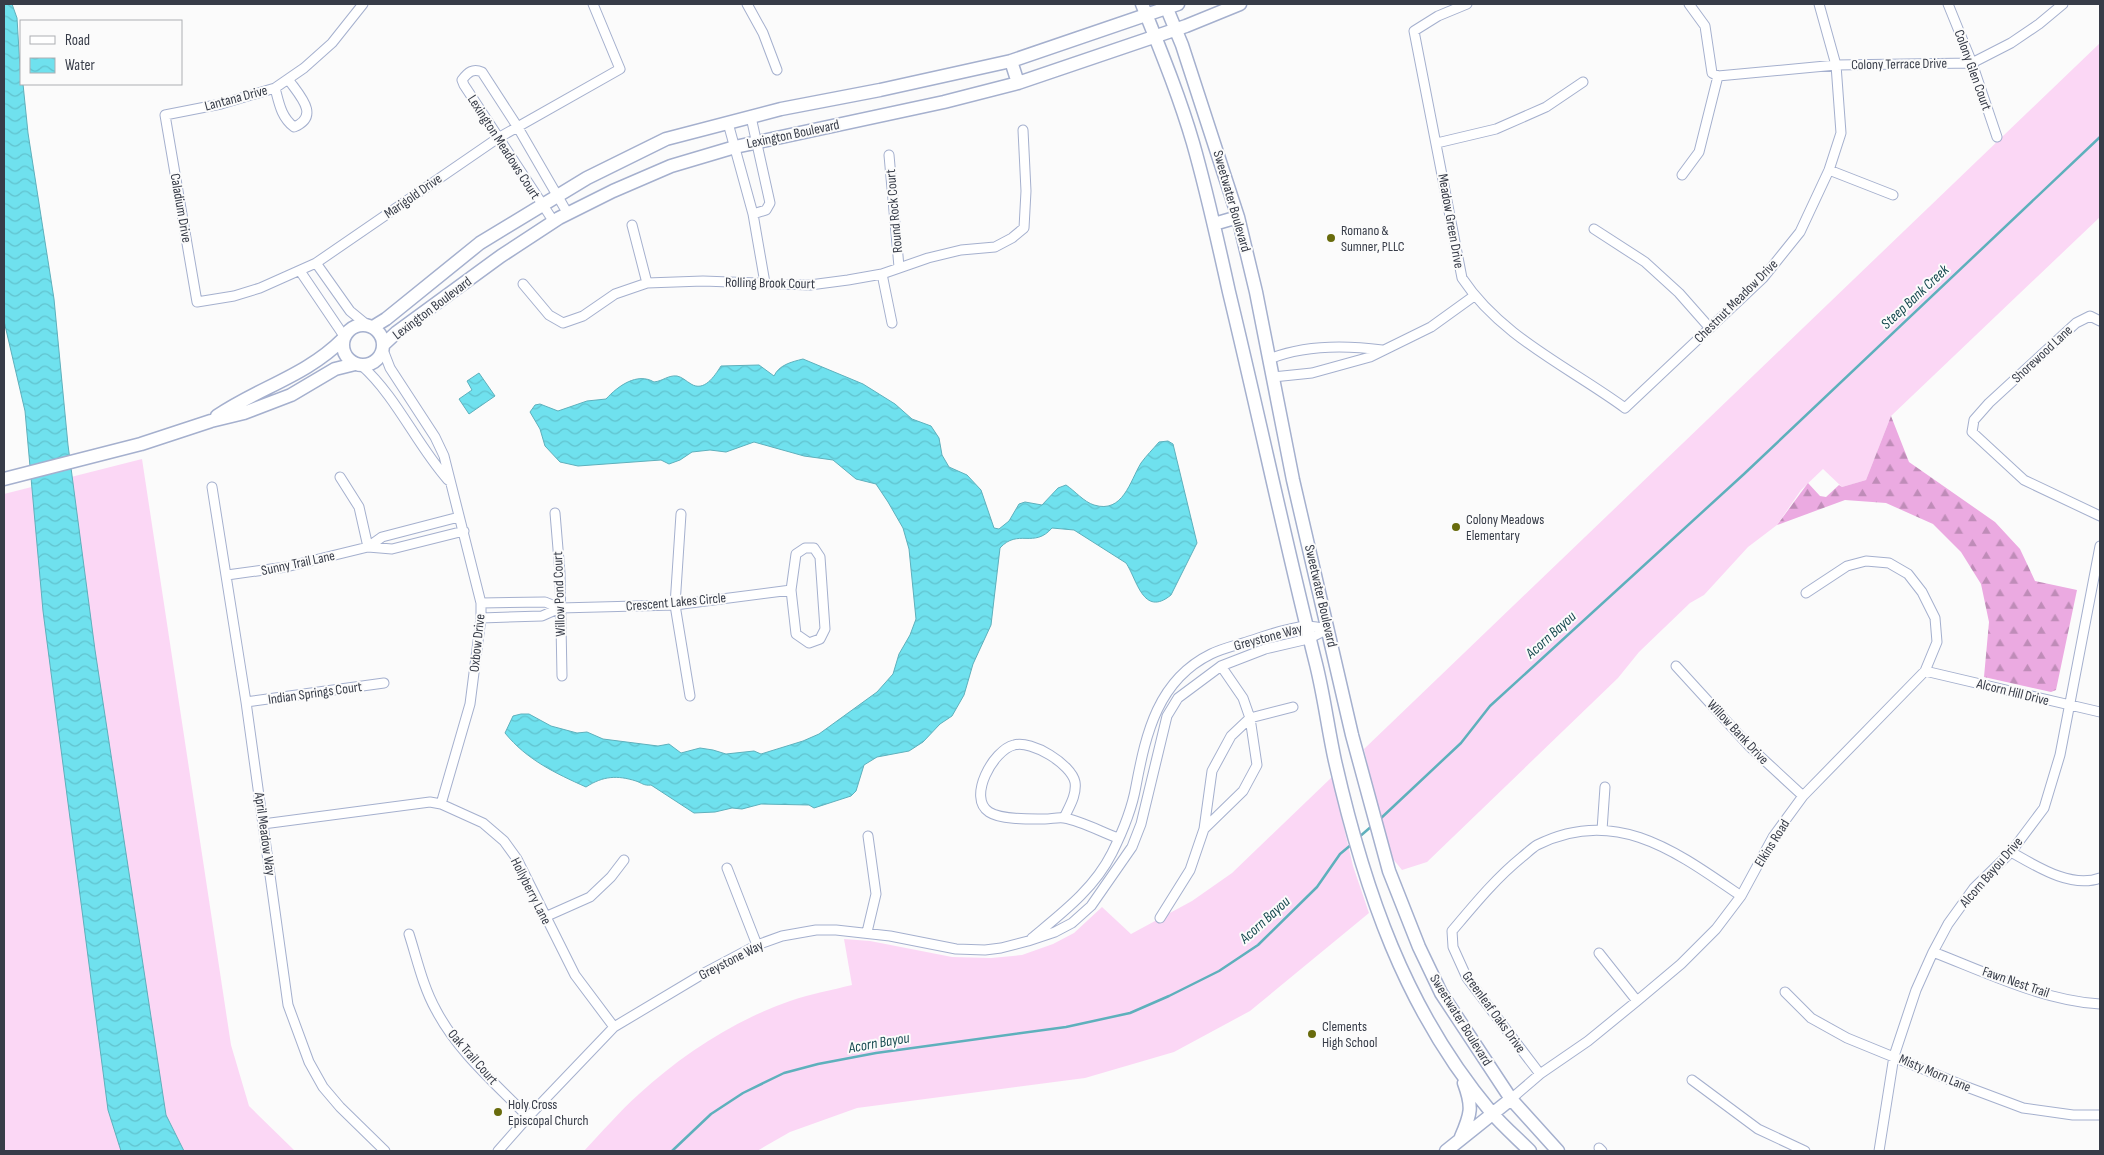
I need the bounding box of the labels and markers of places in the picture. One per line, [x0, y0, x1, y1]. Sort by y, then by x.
place label: Romano & Sumner, PLLC [1341, 222, 1405, 255]
marker: Romano & Sumner, PLLC [1325, 232, 1337, 244]
place label: Colony Meadows Elementary [1466, 511, 1544, 544]
marker: Colony Meadows Elementary [1450, 521, 1462, 533]
place label: Clements High School [1322, 1018, 1377, 1051]
marker: Clements High School [1306, 1028, 1318, 1040]
place label: Holy Cross Episcopal Church [508, 1096, 589, 1129]
marker: Holy Cross Episcopal Church [492, 1106, 504, 1118]

